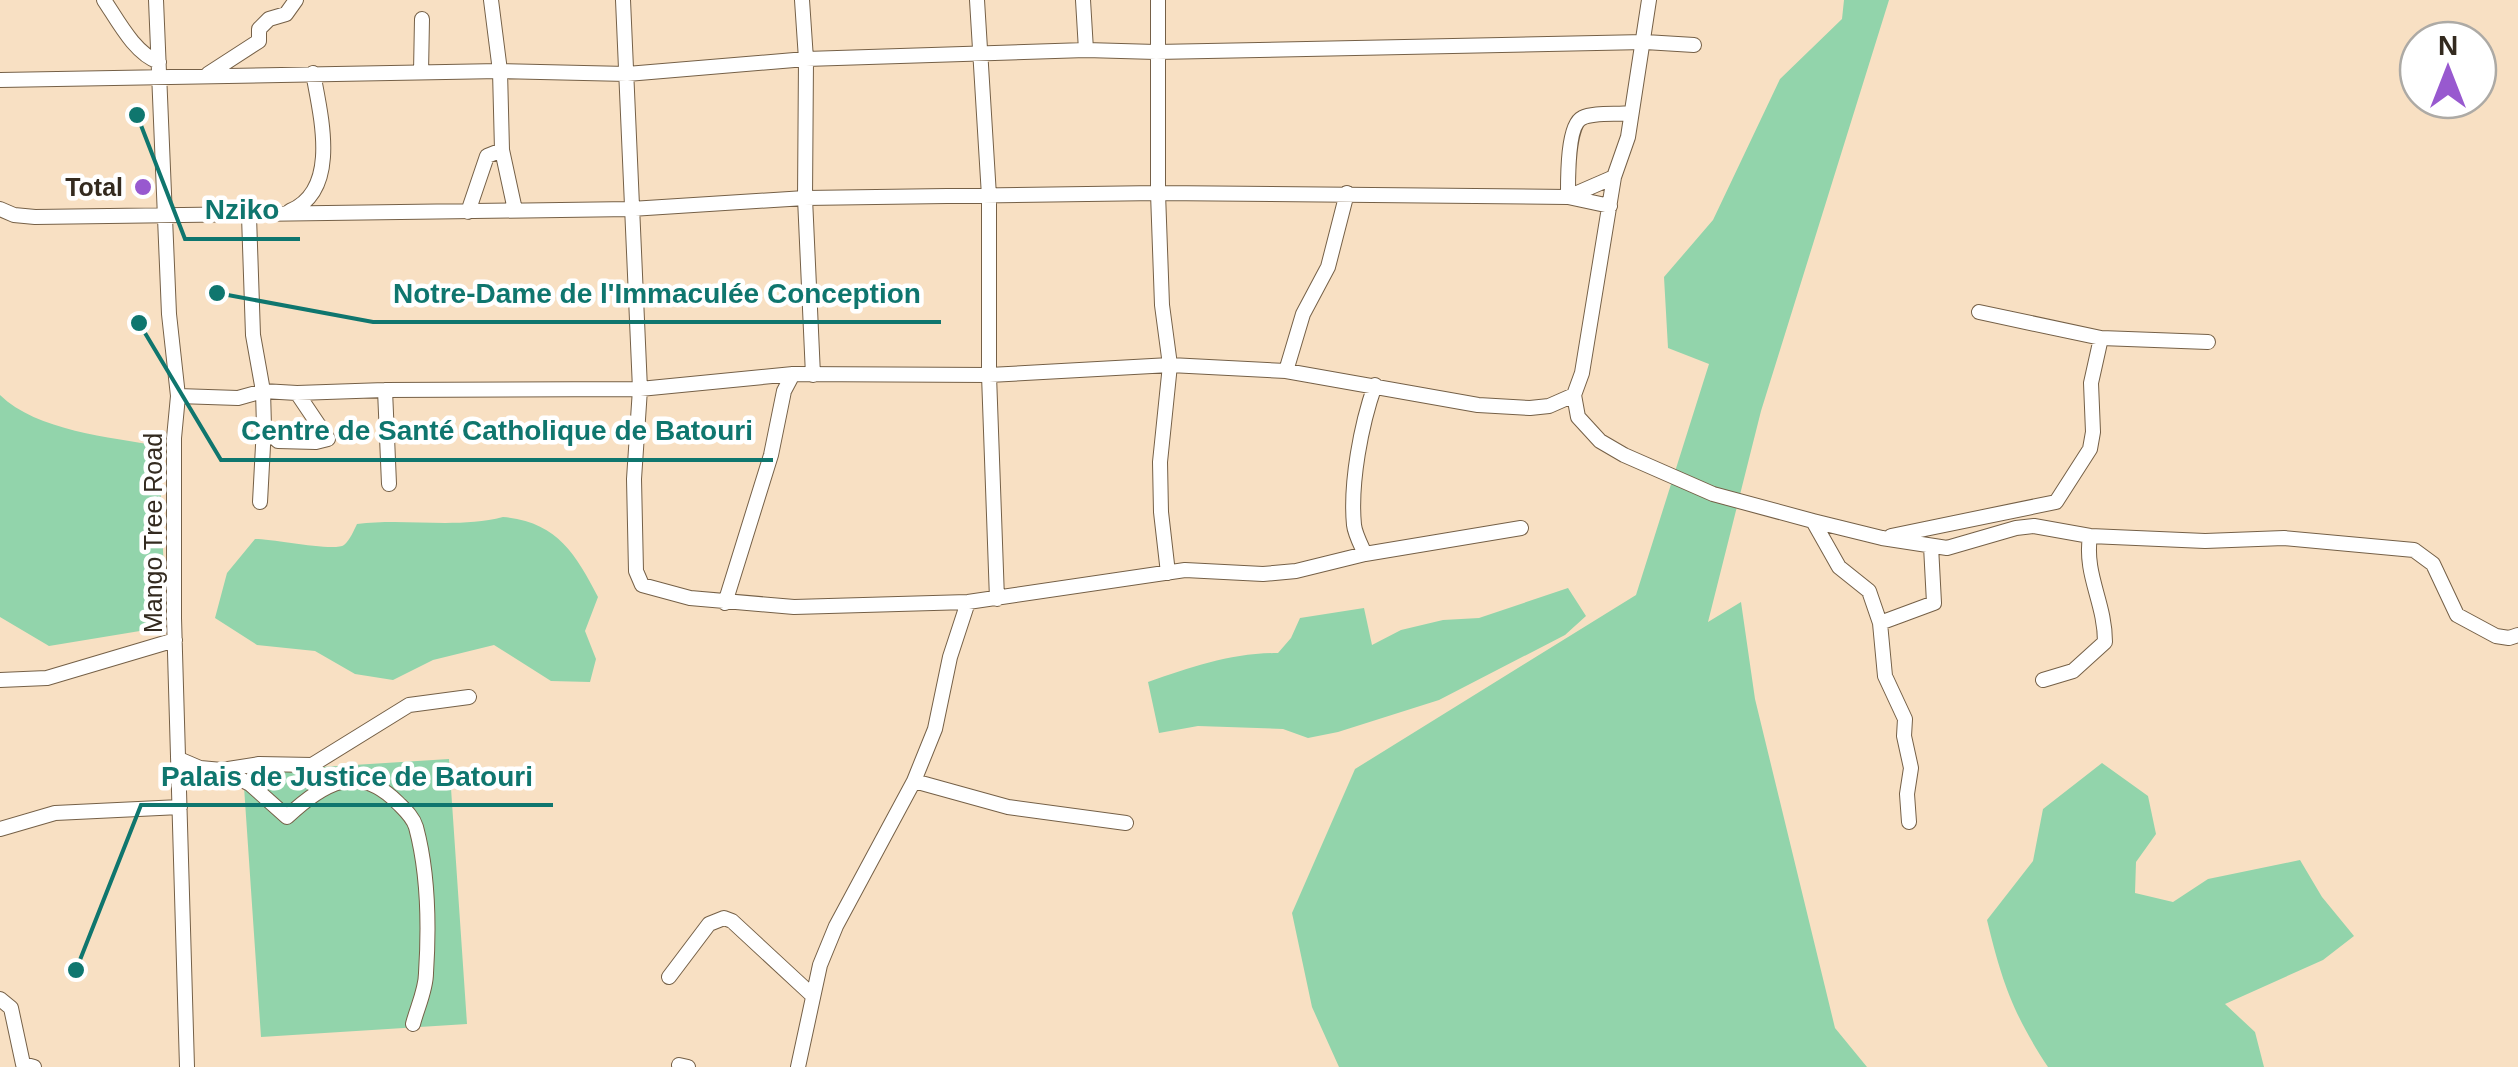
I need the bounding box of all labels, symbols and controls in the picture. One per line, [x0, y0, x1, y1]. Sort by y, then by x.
north arrow [2398, 20, 2498, 120]
text: N [2438, 30, 2458, 61]
place label: Total [65, 173, 123, 201]
marker: Total [132, 176, 154, 198]
callout: Nziko [185, 181, 300, 239]
text: Nziko [205, 194, 279, 225]
callout: Notre-Dame de l'Immaculée Conception [373, 264, 941, 322]
text: Notre-Dame de l'Immaculée Conception [393, 278, 921, 309]
callout: Centre de Santé Catholique de Batouri [221, 402, 773, 460]
text: Centre de Santé Catholique de Batouri [241, 415, 753, 446]
street label: Mango Tree Road [139, 433, 167, 633]
callout: Palais de Justice de Batouri [141, 747, 553, 805]
text: Palais de Justice de Batouri [161, 761, 533, 792]

